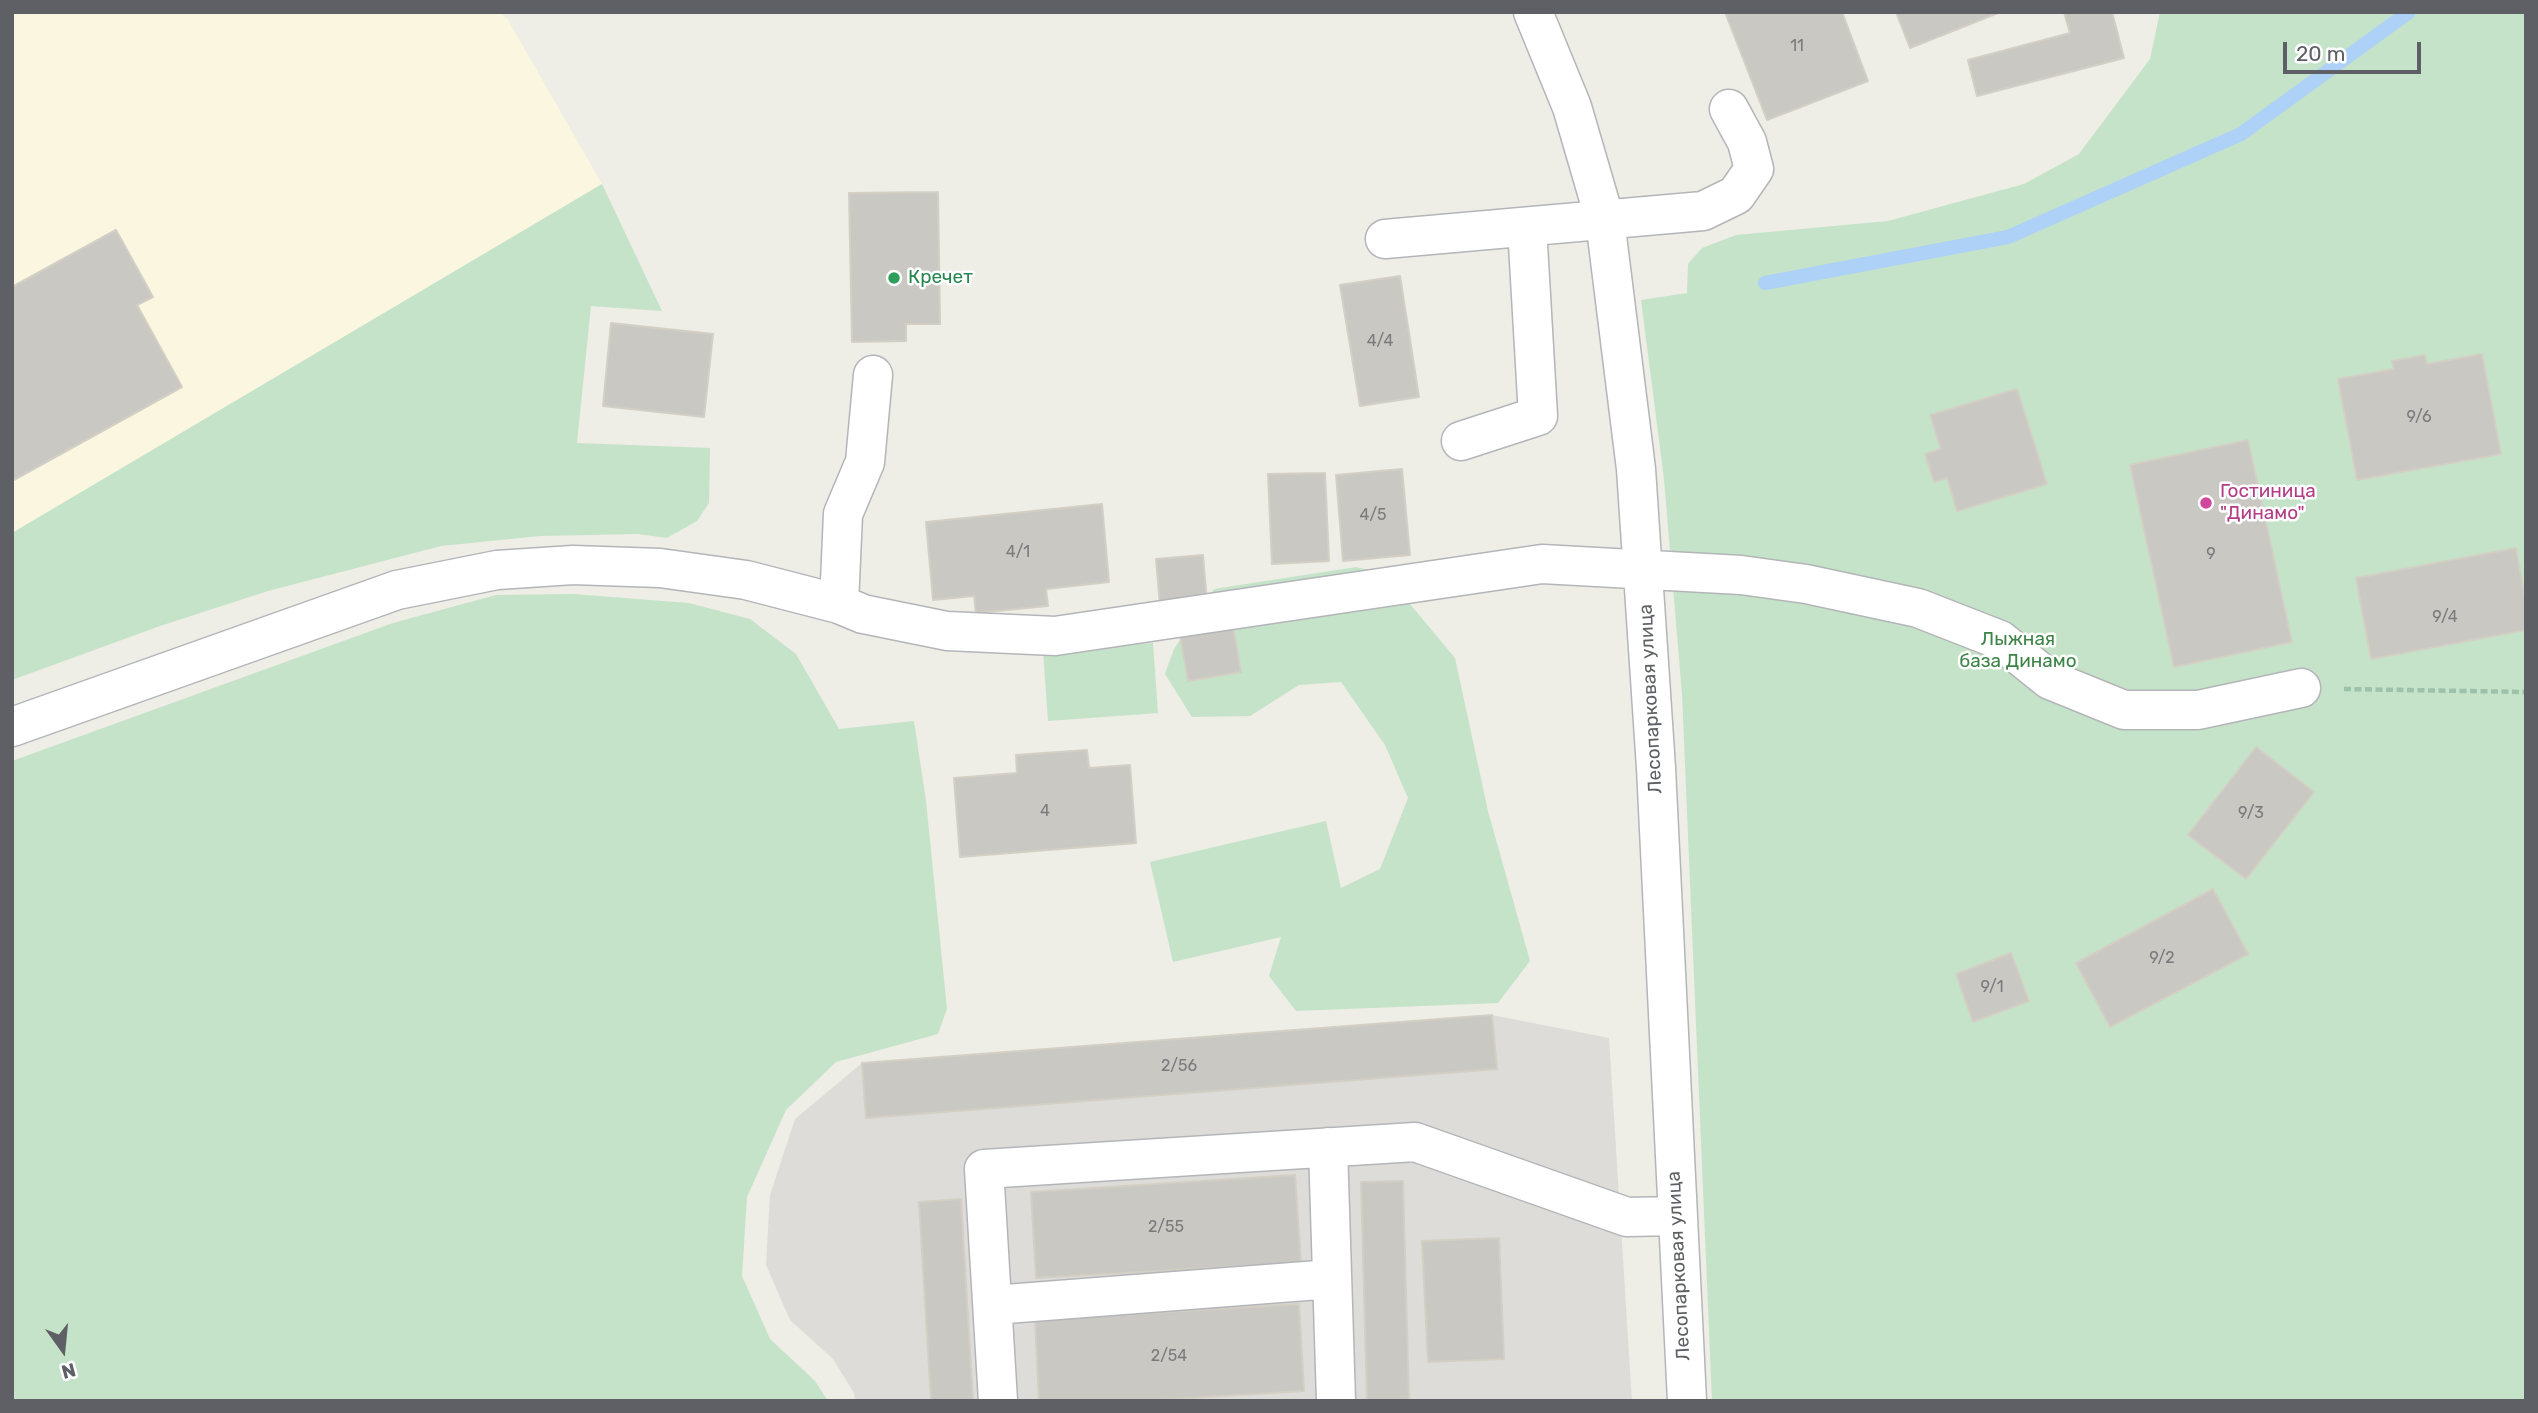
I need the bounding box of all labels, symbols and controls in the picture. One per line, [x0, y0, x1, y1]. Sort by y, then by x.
scale bar [2286, 28, 2424, 72]
house number: 11 [1790, 36, 1804, 56]
text: 20 m [2296, 41, 2345, 66]
place label: Кречет [908, 267, 973, 289]
marker: Кречет [886, 270, 902, 286]
house number: 4/4 [1367, 331, 1393, 351]
house number: 9/6 [2406, 407, 2432, 427]
place label: Гостиница "Динамо" [2220, 481, 2316, 525]
marker: Гостиница "Динамо" [2198, 495, 2214, 511]
house number: 4/5 [1359, 505, 1387, 525]
house number: 4/1 [1006, 542, 1030, 562]
house number: 9 [2206, 544, 2216, 564]
street label: Лесопарковая улица [1635, 604, 1667, 794]
house number: 9/4 [2432, 607, 2458, 627]
park label: Лыжная база Динамо [1959, 629, 2077, 673]
house number: 4 [1040, 801, 1050, 821]
house number: 9/3 [2238, 803, 2264, 823]
house number: 9/2 [2149, 948, 2175, 968]
house number: 9/1 [1980, 977, 2004, 997]
house number: 2/56 [1161, 1056, 1197, 1076]
street label: Лесопарковая улица [1663, 1171, 1695, 1361]
house number: 2/55 [1148, 1217, 1184, 1237]
north arrow [28, 1315, 98, 1385]
house number: 2/54 [1151, 1346, 1187, 1366]
text: N [59, 1358, 78, 1384]

